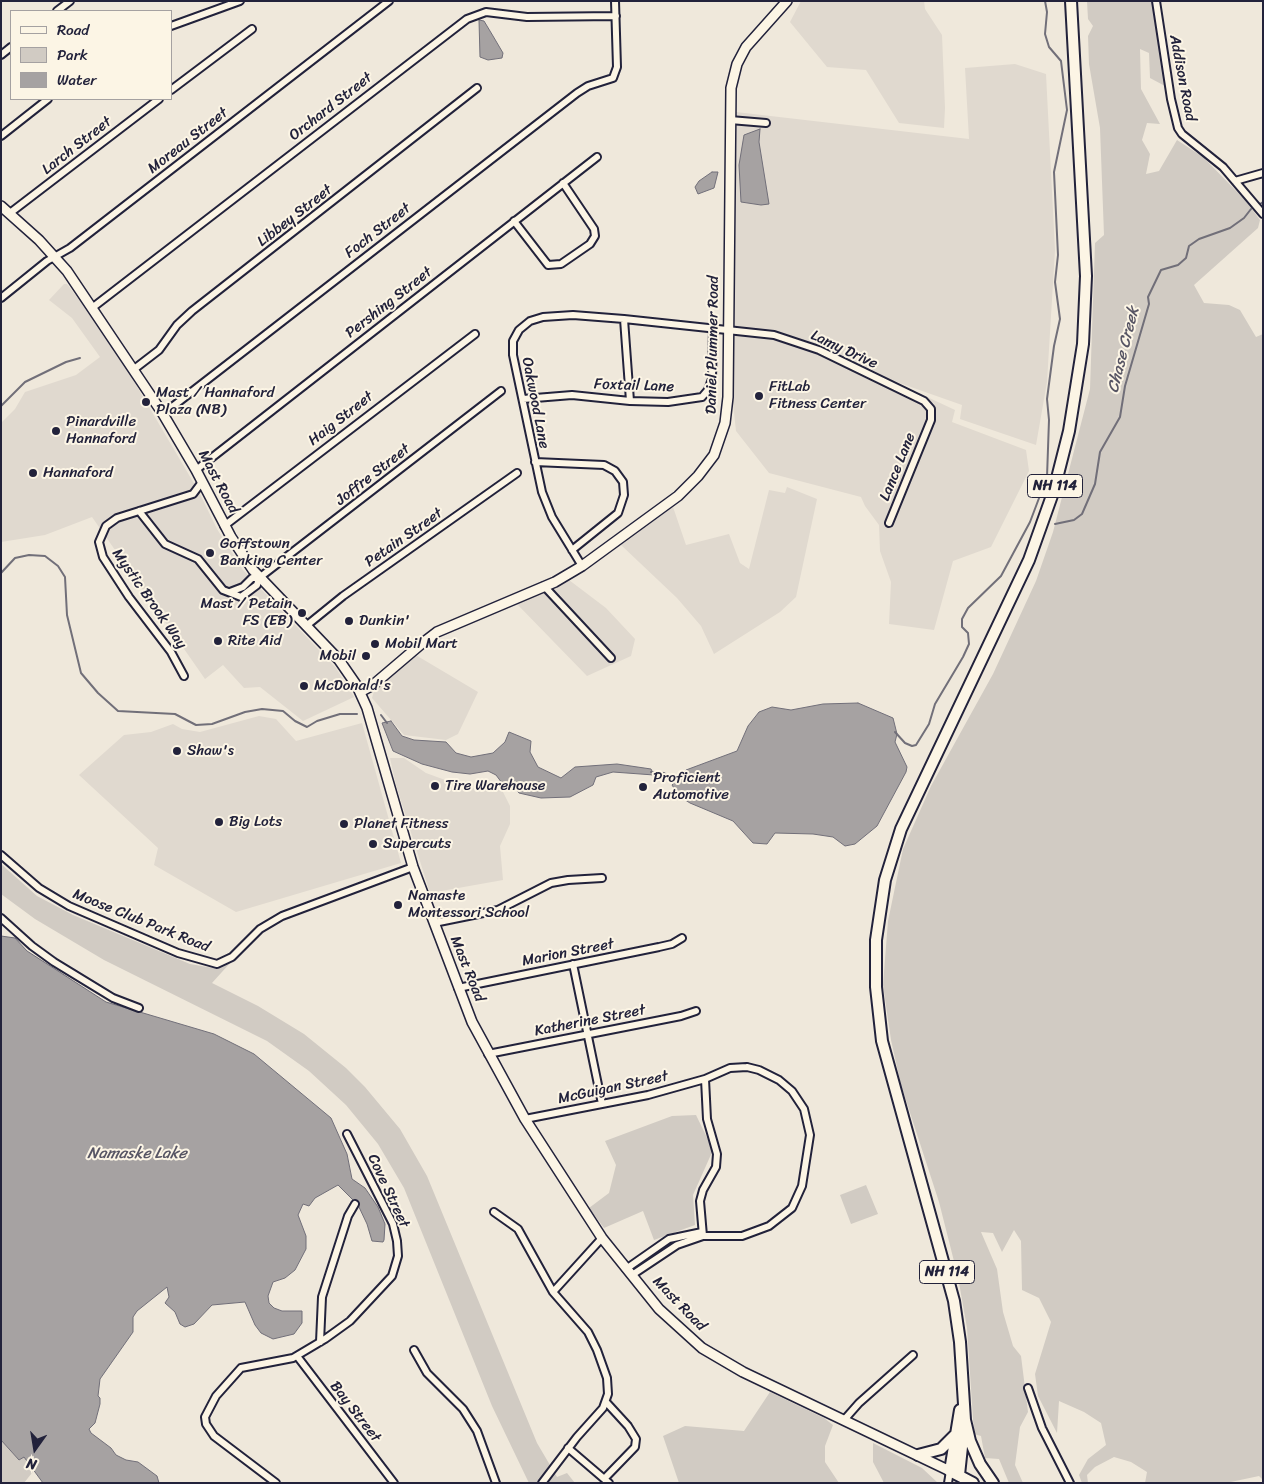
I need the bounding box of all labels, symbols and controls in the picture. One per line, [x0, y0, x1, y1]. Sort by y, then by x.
legend [10, 10, 172, 100]
text: Road [57, 17, 89, 43]
street label: Addison Road [1165, 33, 1199, 123]
text: Park [57, 42, 88, 68]
text: Water [57, 67, 97, 93]
street label: Orchard Street [286, 69, 376, 145]
street label: Moreau Street [144, 104, 232, 178]
street label: Larch Street [39, 113, 115, 179]
street label: Libbey Street [254, 181, 336, 251]
street label: Foch Street [341, 200, 415, 262]
street label: Pershing Street [342, 264, 436, 342]
street label: Daniel Plummer Road [703, 276, 723, 414]
water label: Chase Creek [1104, 305, 1144, 395]
street label: Lamy Drive [808, 327, 880, 373]
street label: Oakwood Lane [517, 356, 553, 450]
street label: Foxtail Lane [594, 376, 674, 396]
place label: FitLab Fitness Center [769, 378, 866, 413]
place label: Mast / Hannaford Plaza (NB) [156, 384, 274, 419]
street label: Haig Street [305, 388, 377, 450]
marker: FitLab Fitness Center [753, 390, 765, 402]
marker: Mast / Hannaford Plaza (NB) [140, 396, 152, 408]
place label: Pinardville Hannaford [66, 413, 136, 448]
marker: Pinardville Hannaford [50, 425, 62, 437]
street label: Lance Lane [876, 430, 920, 504]
street label: Joffre Street [332, 440, 414, 510]
street label: Mast Road [194, 447, 242, 517]
place label: Hannaford [43, 464, 113, 482]
marker: Hannaford [27, 467, 39, 479]
road number: NH 114 [1028, 474, 1082, 498]
street label: Petain Street [362, 505, 446, 571]
place label: Goffstown Banking Center [220, 535, 322, 570]
street label: Mystic Brook Way [108, 545, 190, 653]
marker: Goffstown Banking Center [204, 547, 216, 559]
place label: Mast / Petain FS (EB) [200, 595, 292, 630]
marker: Mast / Petain FS (EB) [296, 607, 308, 619]
place label: Dunkin' [359, 612, 410, 630]
marker: Dunkin' [343, 615, 355, 627]
place label: Rite Aid [228, 632, 281, 650]
marker: Rite Aid [212, 635, 224, 647]
place label: Mobil Mart [385, 635, 458, 653]
marker: Mobil Mart [369, 638, 381, 650]
place label: Mobil [319, 647, 356, 665]
marker: Mobil [360, 650, 372, 662]
place label: McDonald's [314, 677, 391, 695]
marker: McDonald's [298, 680, 310, 692]
place label: Shaw's [187, 742, 234, 760]
marker: Shaw's [171, 745, 183, 757]
place label: Proficient Automotive [653, 769, 729, 804]
place label: Tire Warehouse [445, 777, 545, 795]
marker: Tire Warehouse [429, 780, 441, 792]
marker: Proficient Automotive [637, 781, 649, 793]
place label: Big Lots [229, 813, 282, 831]
place label: Planet Fitness [354, 815, 448, 833]
marker: Big Lots [213, 816, 225, 828]
marker: Planet Fitness [338, 818, 350, 830]
place label: Supercuts [383, 835, 451, 853]
marker: Supercuts [367, 838, 379, 850]
street label: Moose Club Park Road [70, 885, 212, 957]
place label: Namaste Montessori School [408, 887, 529, 922]
marker: Namaste Montessori School [392, 899, 404, 911]
street label: Mast Road [446, 934, 488, 1004]
street label: Marion Street [521, 935, 615, 971]
street label: Katherine Street [533, 1001, 647, 1041]
street label: McGuigan Street [556, 1068, 670, 1108]
water label: Namaske Lake [87, 1144, 187, 1164]
street label: Cove Street [363, 1151, 413, 1231]
road number: NH 114 [920, 1260, 974, 1284]
street label: Mast Road [648, 1273, 710, 1335]
street label: Bay Street [326, 1378, 384, 1446]
north arrow [10, 1424, 60, 1474]
text: N [24, 1451, 39, 1477]

